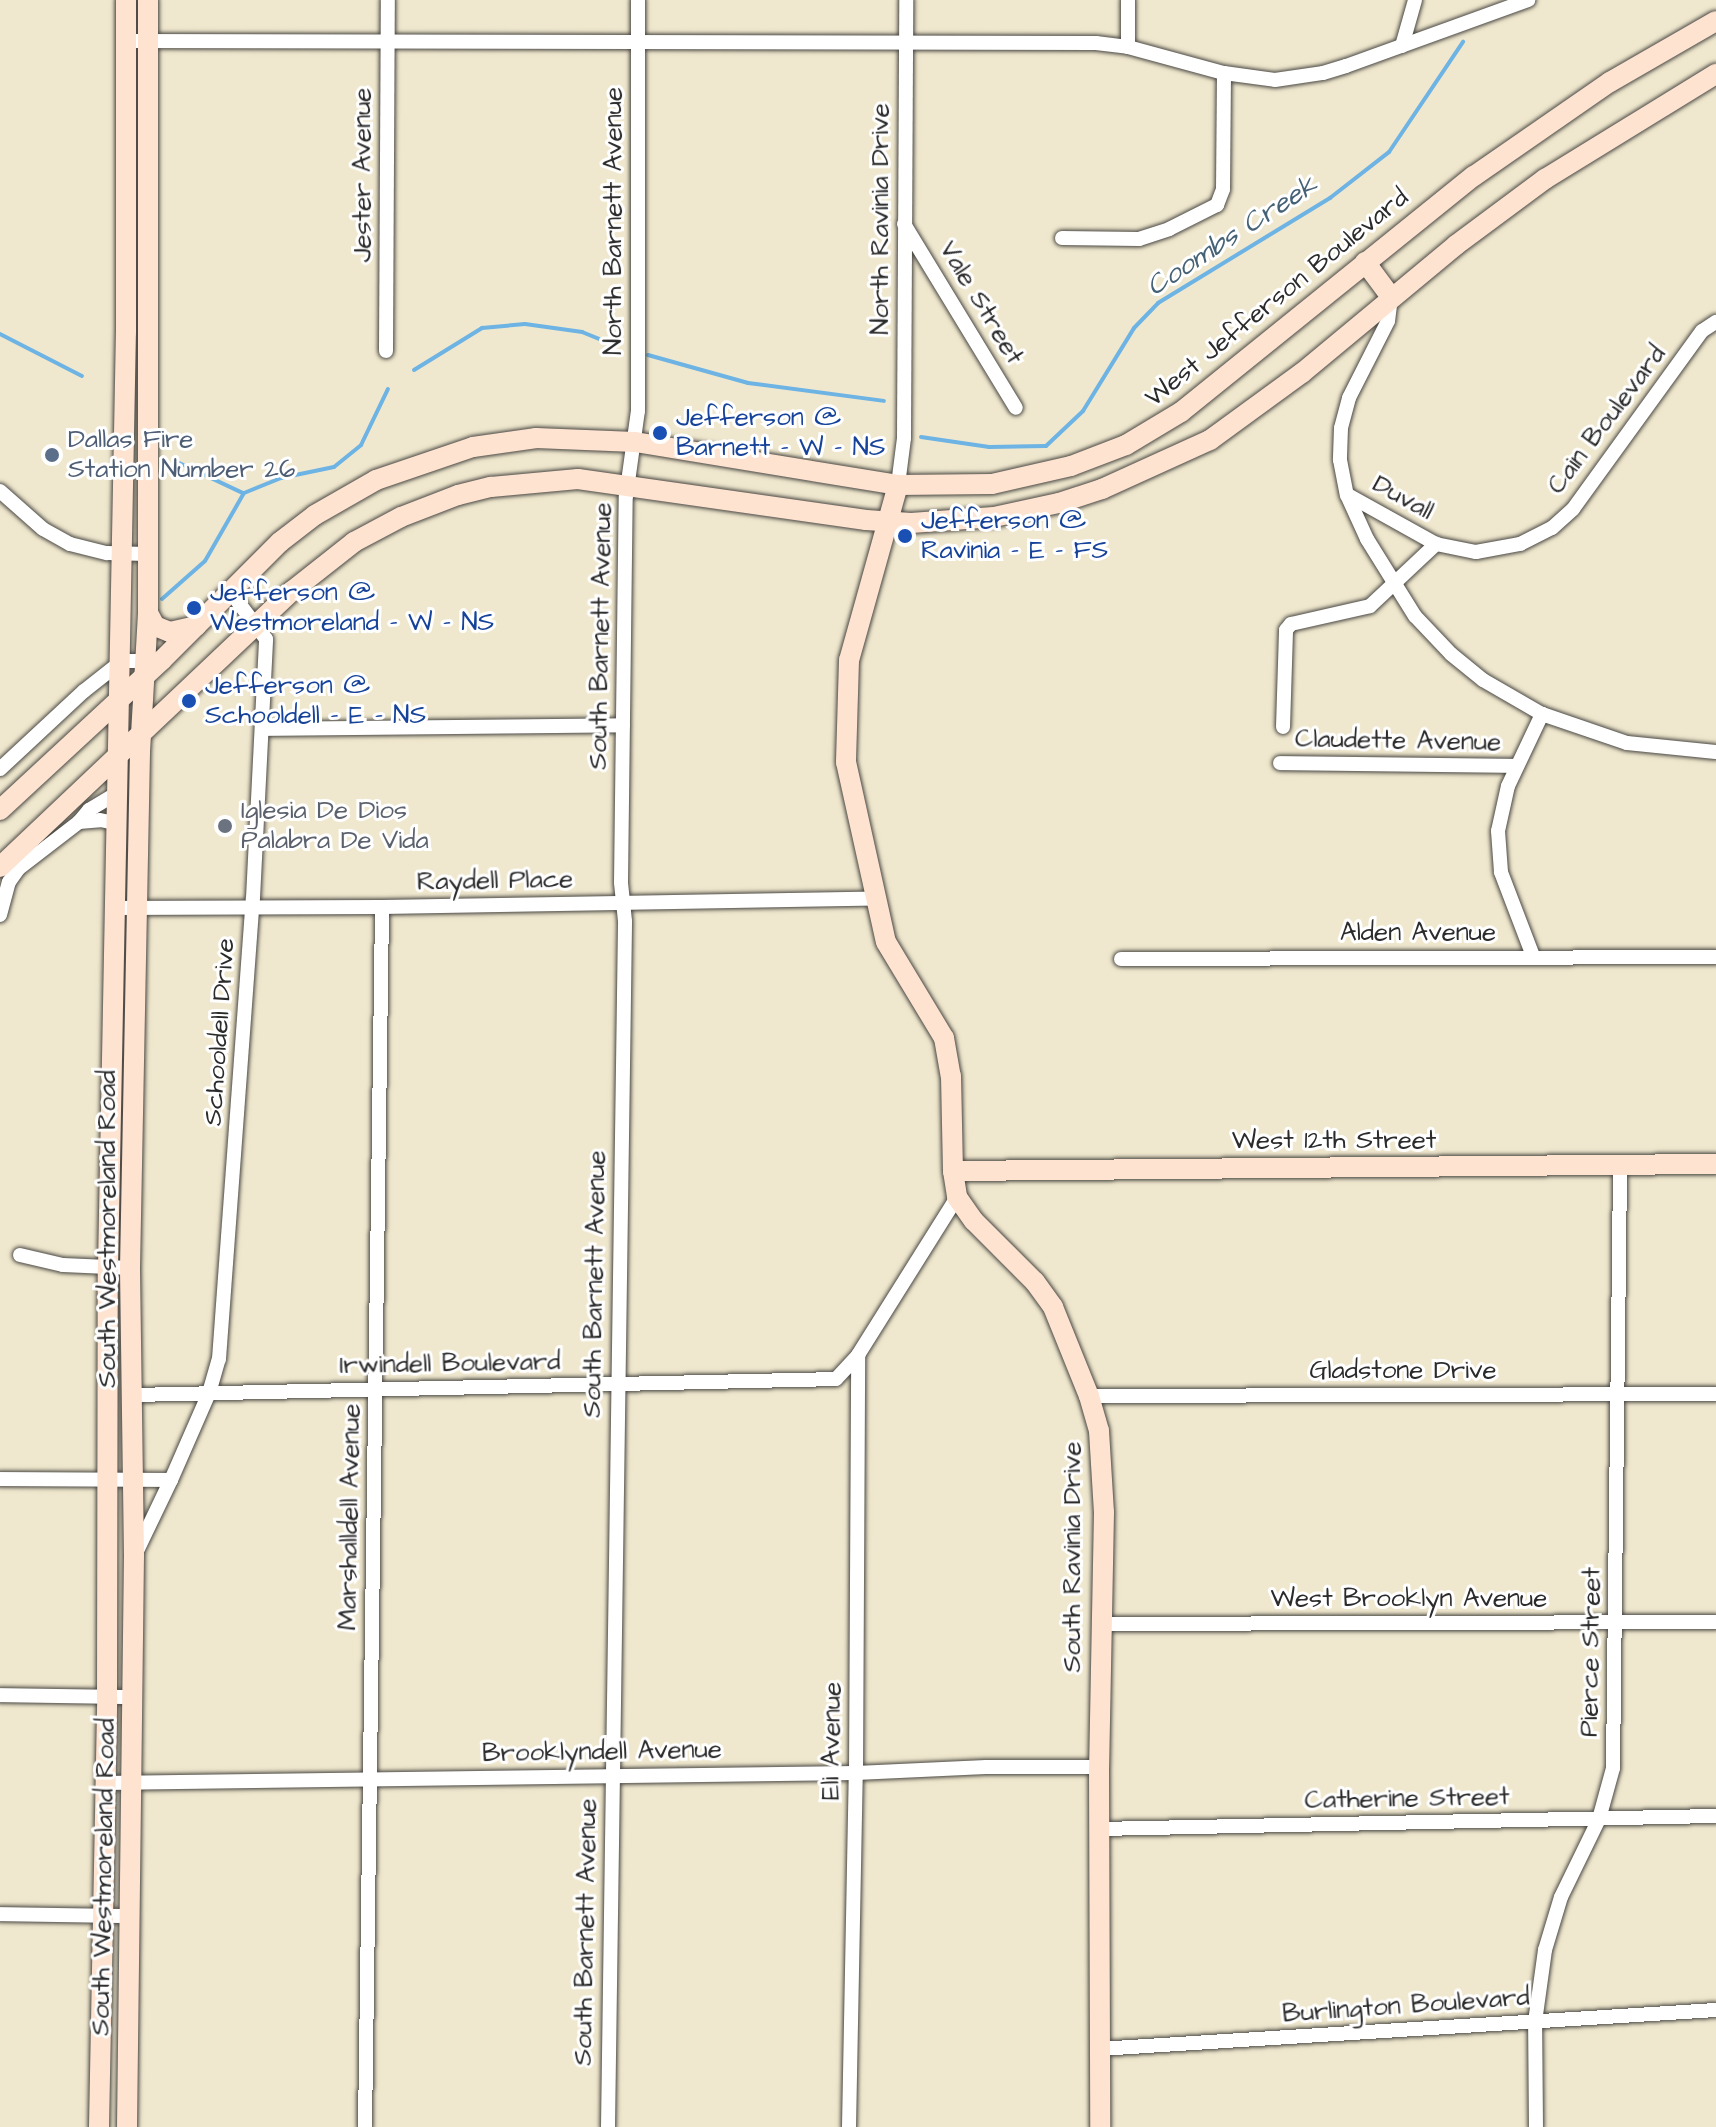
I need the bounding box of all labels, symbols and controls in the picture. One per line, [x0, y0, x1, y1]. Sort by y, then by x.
street label: North Barnett Avenue [598, 87, 630, 355]
street label: Jester Avenue [347, 88, 379, 262]
street label: North Ravinia Drive [865, 103, 897, 335]
water label: Coombs Creek [1140, 168, 1324, 304]
street label: West Jefferson Boulevard [1139, 182, 1415, 414]
street label: Vale Street [932, 236, 1030, 370]
street label: Cain Boulevard [1541, 340, 1673, 500]
place label: Jefferson @ Barnett - W - NS [676, 402, 885, 464]
place label: Dallas Fire Station Number 26 [68, 424, 295, 486]
marker: Jefferson @ Barnett - W - NS [651, 424, 669, 442]
marker: Dallas Fire Station Number 26 [43, 446, 61, 464]
street label: Duvall [1367, 469, 1439, 527]
street label: South Barnett Avenue [583, 502, 619, 770]
place label: Jefferson @ Ravinia - E - FS [921, 505, 1108, 566]
marker: Jefferson @ Ravinia - E - FS [896, 527, 914, 545]
place label: Jefferson @ Westmoreland - W - NS [210, 577, 494, 638]
marker: Jefferson @ Westmoreland - W - NS [185, 599, 203, 617]
place label: Jefferson @ Schooldell - E - NS [205, 670, 426, 732]
marker: Jefferson @ Schooldell - E - NS [180, 692, 198, 710]
street label: Claudette Avenue [1295, 724, 1501, 758]
place label: Iglesia De Dios Palabra De Vida [241, 795, 429, 856]
marker: Iglesia De Dios Palabra De Vida [216, 817, 234, 835]
street label: Raydell Place [417, 864, 573, 898]
street label: Alden Avenue [1340, 917, 1496, 949]
street label: Schooldell Drive [198, 937, 242, 1127]
street label: South Westmoreland Road [92, 1070, 124, 1388]
street label: West 12th Street [1232, 1125, 1436, 1157]
street label: South Barnett Avenue [577, 1150, 613, 1418]
street label: Irwindell Boulevard [339, 1346, 561, 1382]
street label: Gladstone Drive [1309, 1355, 1497, 1387]
street label: Marshalldell Avenue [332, 1403, 368, 1631]
street label: South Ravinia Drive [1057, 1442, 1089, 1672]
street label: Pierce Street [1574, 1567, 1608, 1737]
street label: West Brooklyn Avenue [1271, 1583, 1547, 1615]
street label: Eli Avenue [815, 1682, 849, 1800]
street label: South Westmoreland Road [86, 1718, 122, 2036]
street label: Brooklyndell Avenue [482, 1734, 722, 1770]
street label: Catherine Street [1304, 1782, 1510, 1816]
street label: South Barnett Avenue [568, 1798, 604, 2066]
street label: Burlington Boulevard [1281, 1982, 1531, 2030]

